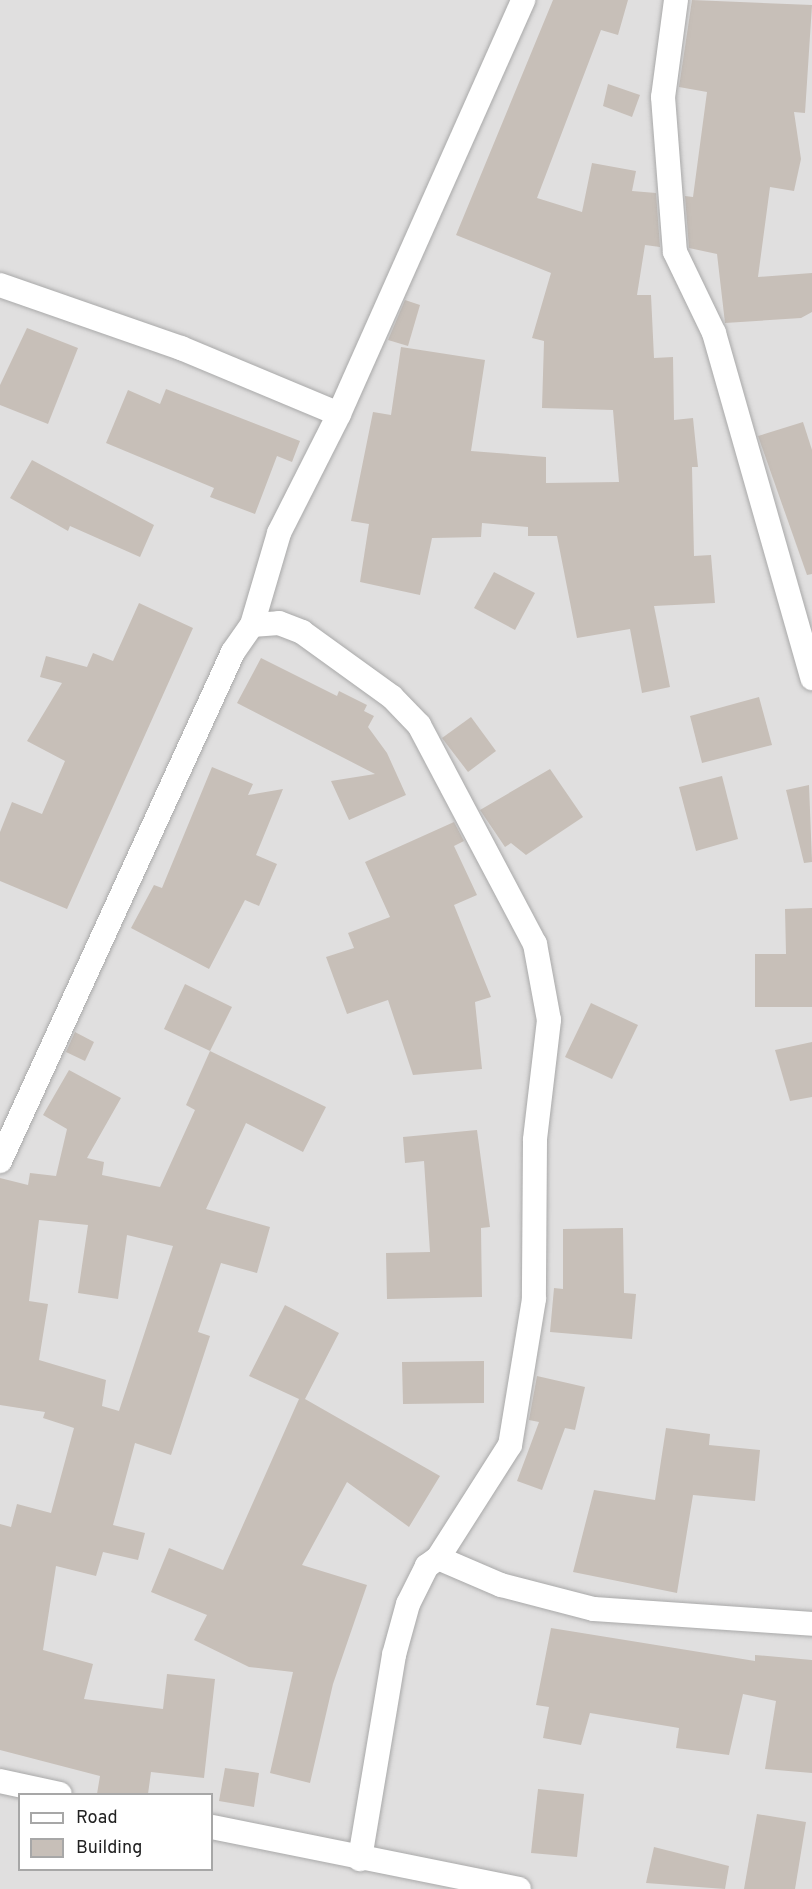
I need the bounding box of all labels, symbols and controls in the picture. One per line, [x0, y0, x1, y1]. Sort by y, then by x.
legend [18, 1793, 213, 1871]
text: Road [76, 1807, 118, 1830]
text: Building [76, 1837, 142, 1860]

